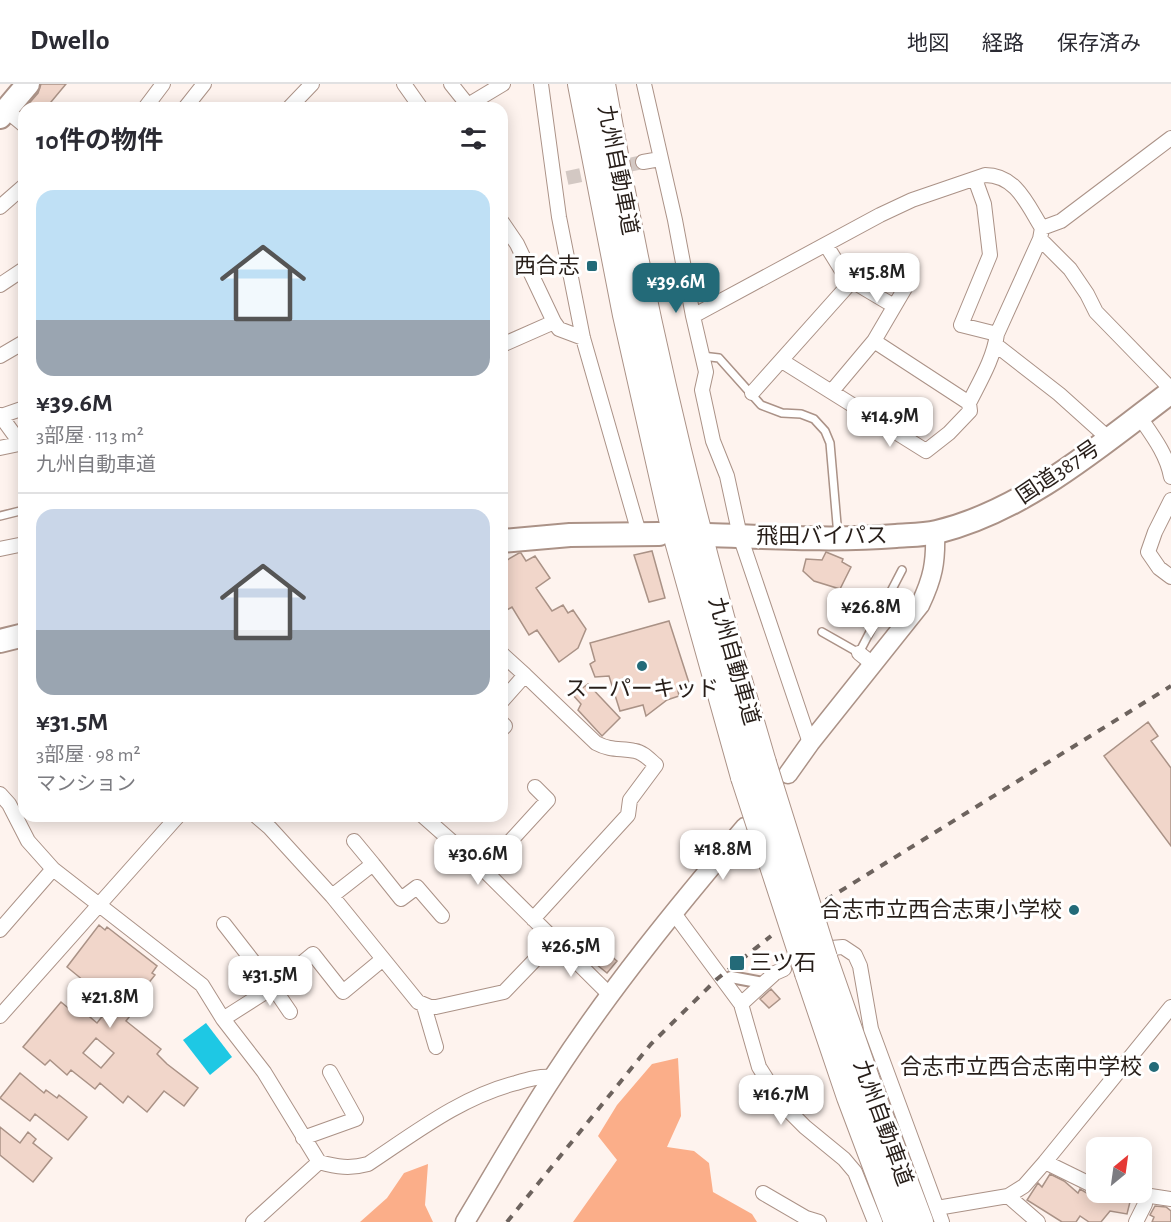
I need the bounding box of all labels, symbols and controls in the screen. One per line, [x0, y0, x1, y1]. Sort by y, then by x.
text: Dwello [30, 27, 109, 55]
text: 地図 [907, 33, 949, 54]
text: 経路 [982, 33, 1024, 54]
text: 保存済み [1057, 33, 1141, 54]
street label: 九州自動車道 [595, 103, 642, 237]
icon: filters [457, 122, 490, 155]
text: 10件の物件 [36, 128, 163, 154]
icon: home [209, 229, 317, 337]
pin: ¥15.8M [828, 253, 926, 304]
place label: 西合志 [514, 254, 580, 277]
marker: 西合志 [585, 259, 599, 273]
text: ¥15.8M [849, 262, 905, 282]
pin: ¥39.6M [627, 263, 725, 314]
text: ¥39.6M [647, 272, 705, 292]
text: ¥39.6M [36, 390, 113, 416]
pin: ¥14.9M [841, 397, 939, 448]
text: ¥14.9M [861, 406, 919, 426]
text: 3部屋 · 113 m² [36, 426, 144, 446]
street label: 国道387号 [1012, 436, 1103, 508]
text: 九州自動車道 [36, 455, 156, 475]
street label: 飛田バイパス [756, 524, 888, 547]
icon: home [209, 548, 317, 656]
pin: ¥26.8M [822, 588, 920, 639]
street label: 九州自動車道 [705, 594, 764, 727]
text: ¥26.8M [841, 597, 901, 617]
marker: スーパーキッド [635, 659, 649, 673]
place label: スーパーキッド [565, 678, 719, 700]
text: ¥31.5M [36, 709, 108, 735]
text: 3部屋 · 98 m² [36, 745, 141, 765]
text: マンション [36, 774, 136, 794]
pin: ¥18.8M [674, 830, 772, 881]
pin: ¥30.6M [429, 835, 527, 886]
text: ¥18.8M [694, 839, 752, 859]
text: ¥30.6M [448, 844, 508, 864]
place label: 合志市立西合志東小学校 [820, 898, 1062, 921]
marker: 合志市立西合志東小学校 [1067, 903, 1081, 917]
pin: ¥26.5M [522, 927, 620, 978]
text: ¥26.5M [542, 936, 600, 956]
place label: 三ツ石 [750, 952, 816, 974]
marker: 三ツ石 [728, 954, 746, 972]
pin: ¥31.5M [221, 956, 319, 1007]
text: ¥31.5M [242, 965, 298, 985]
pin: ¥21.8M [61, 978, 159, 1029]
text: ¥21.8M [81, 987, 139, 1007]
place label: 合志市立西合志南中学校 [900, 1055, 1142, 1078]
street label: 九州自動車道 [850, 1057, 917, 1189]
marker: 合志市立西合志南中学校 [1147, 1060, 1161, 1074]
pin: ¥16.7M [732, 1075, 830, 1126]
text: ¥16.7M [753, 1084, 809, 1104]
north arrow [1086, 1137, 1152, 1203]
map controls [1086, 1137, 1152, 1203]

